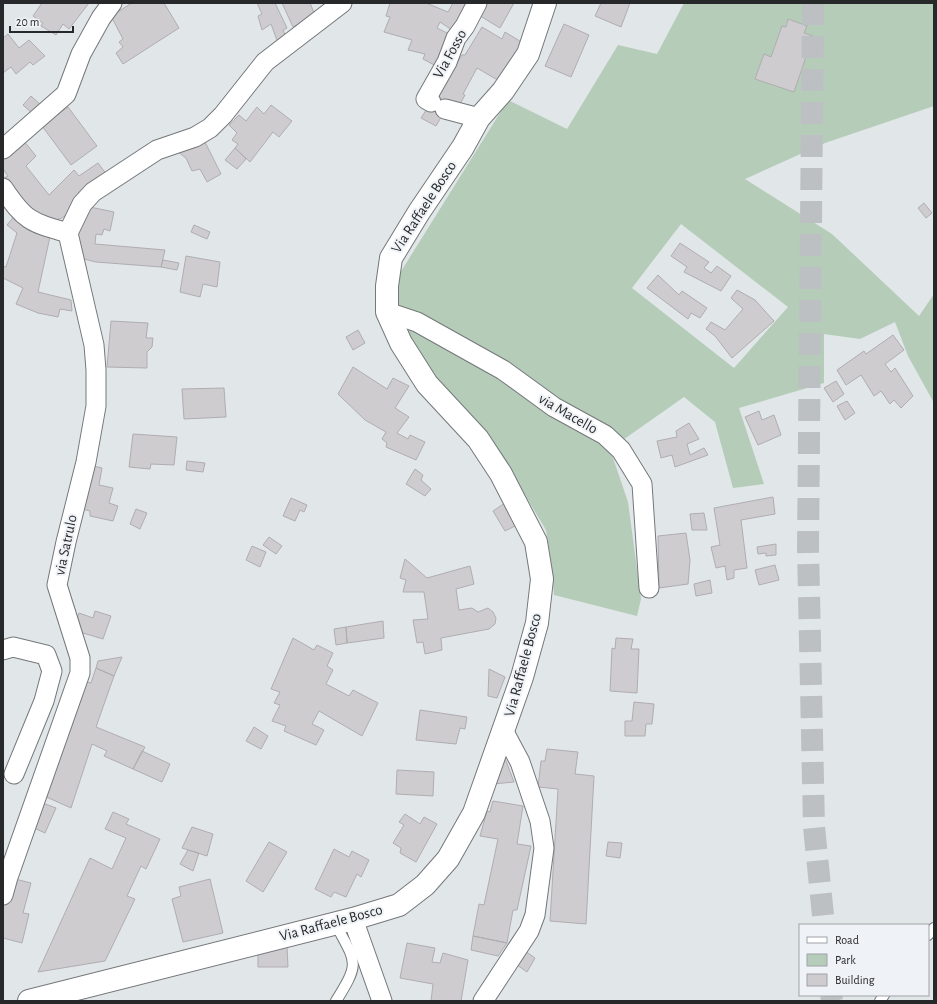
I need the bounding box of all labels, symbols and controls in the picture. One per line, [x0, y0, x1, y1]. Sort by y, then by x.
scale bar [10, 8, 73, 34]
text: 20 m [16, 16, 39, 28]
street label: Via Fosso [431, 27, 469, 81]
street label: Via Raffaele Bosco [389, 158, 459, 256]
street label: via Macello [536, 391, 600, 437]
street label: via Satrulo [52, 513, 80, 577]
street label: Via Raffaele Bosco [502, 612, 544, 718]
street label: Via Raffaele Bosco [278, 902, 384, 944]
legend [799, 924, 929, 996]
text: Road [835, 934, 859, 946]
text: Park [835, 954, 856, 966]
text: Building [835, 974, 875, 986]

